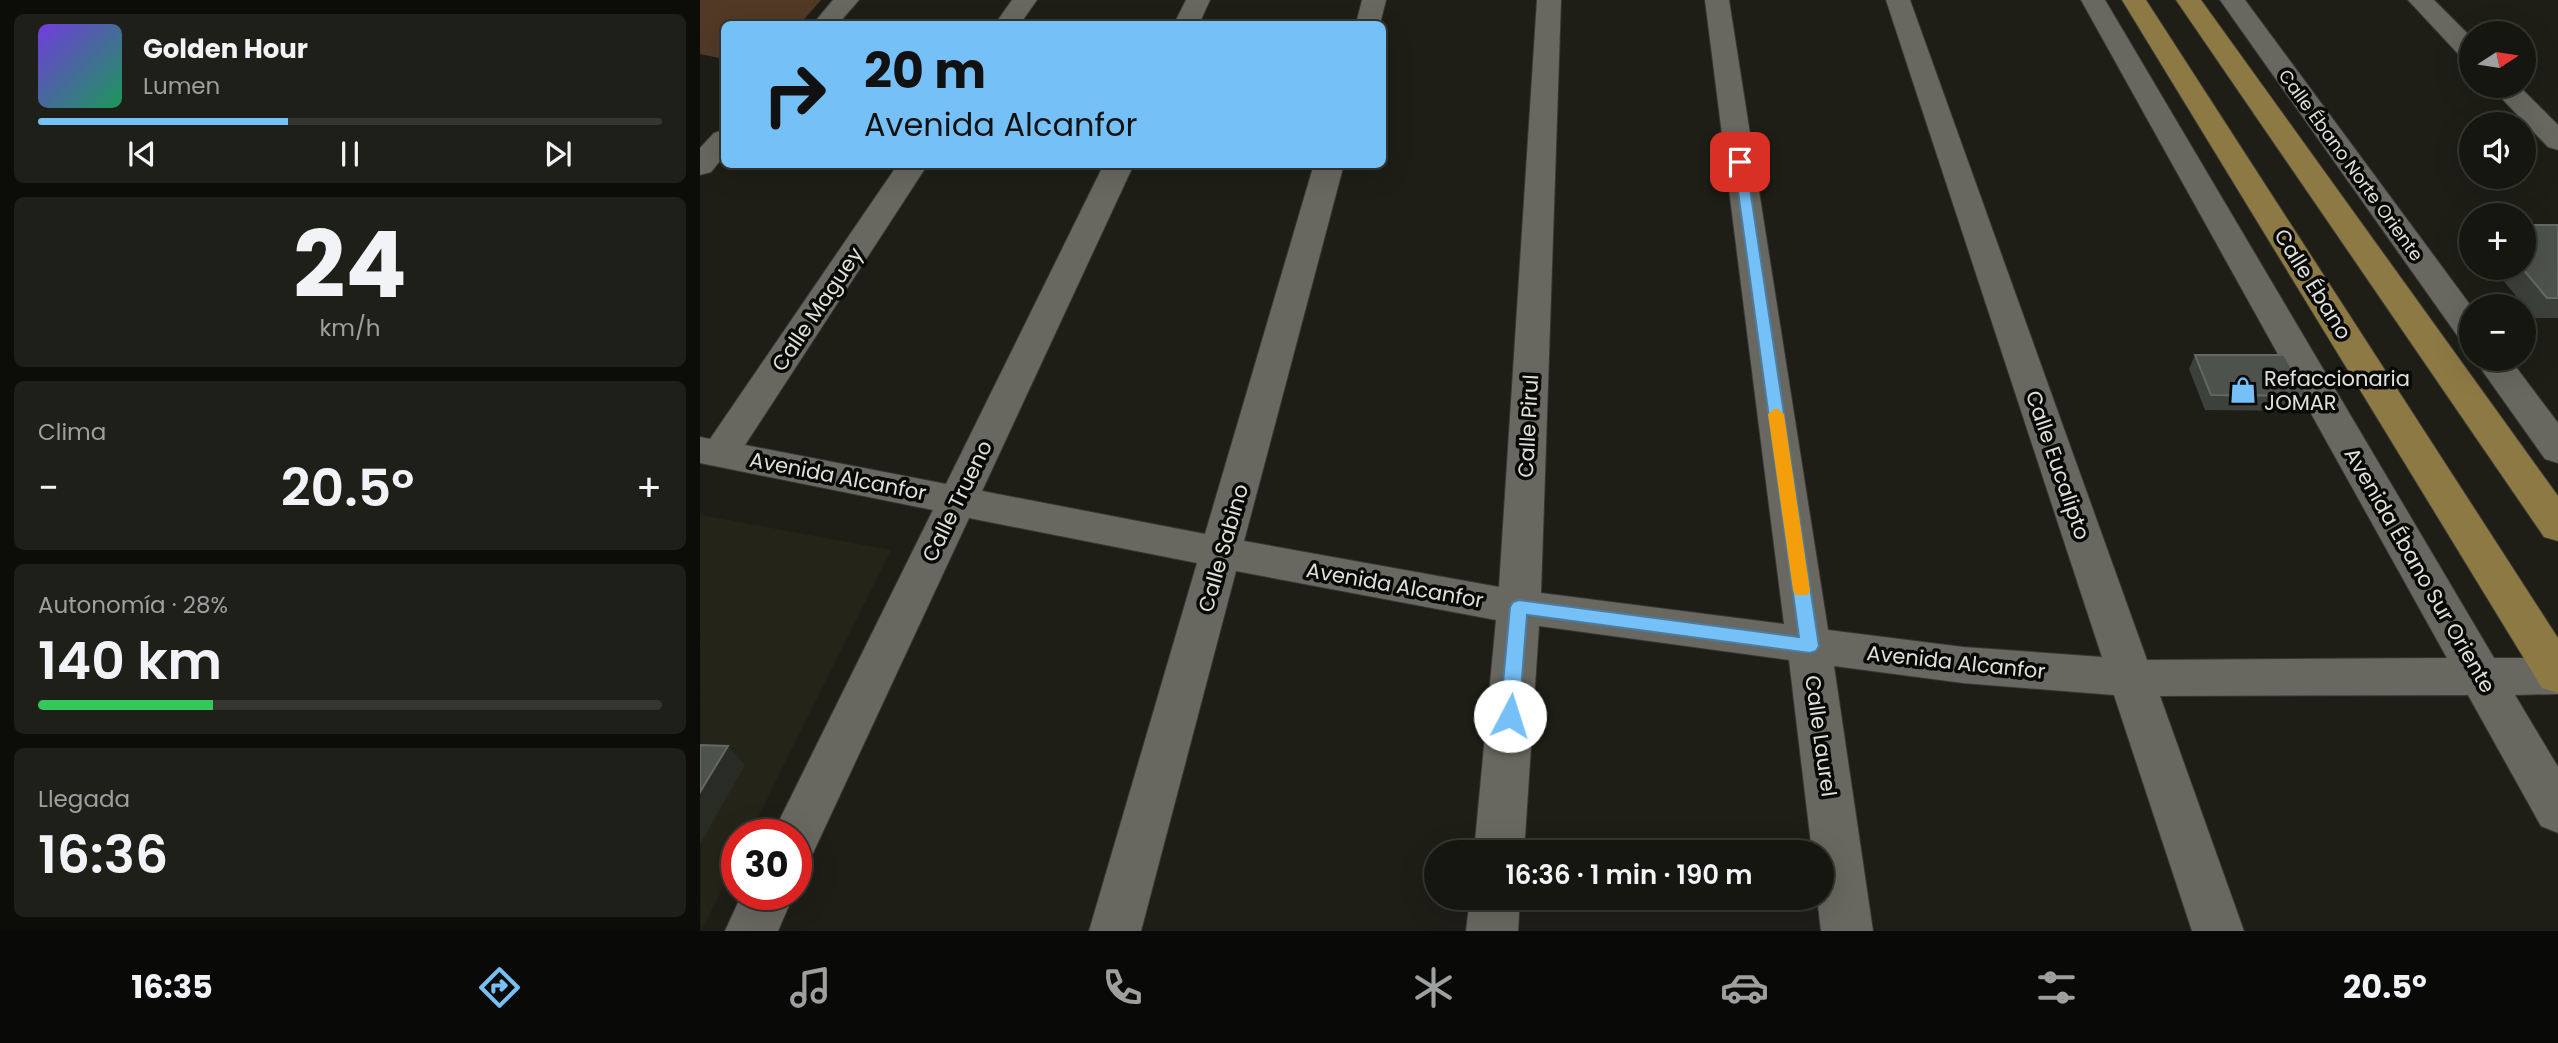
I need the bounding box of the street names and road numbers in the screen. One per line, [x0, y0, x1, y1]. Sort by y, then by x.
street label: Calle Ébano Norte Oriente [2273, 64, 2429, 266]
street label: Calle Ébano [2267, 223, 2359, 345]
street label: Calle Maguey [765, 241, 869, 377]
street label: Calle Pirul [1511, 374, 1545, 478]
street label: Calle Eucalipto [2019, 386, 2097, 544]
street label: Calle Trueno [915, 435, 999, 567]
street label: Avenida Ébano Sur Oriente [2338, 442, 2502, 698]
street label: Avenida Alcanfor [747, 445, 929, 507]
street label: Calle Sabino [1191, 480, 1255, 616]
street label: Avenida Alcanfor [1304, 555, 1486, 615]
street label: Avenida Alcanfor [1865, 638, 2047, 686]
street label: Calle Laurel [1798, 674, 1844, 798]

